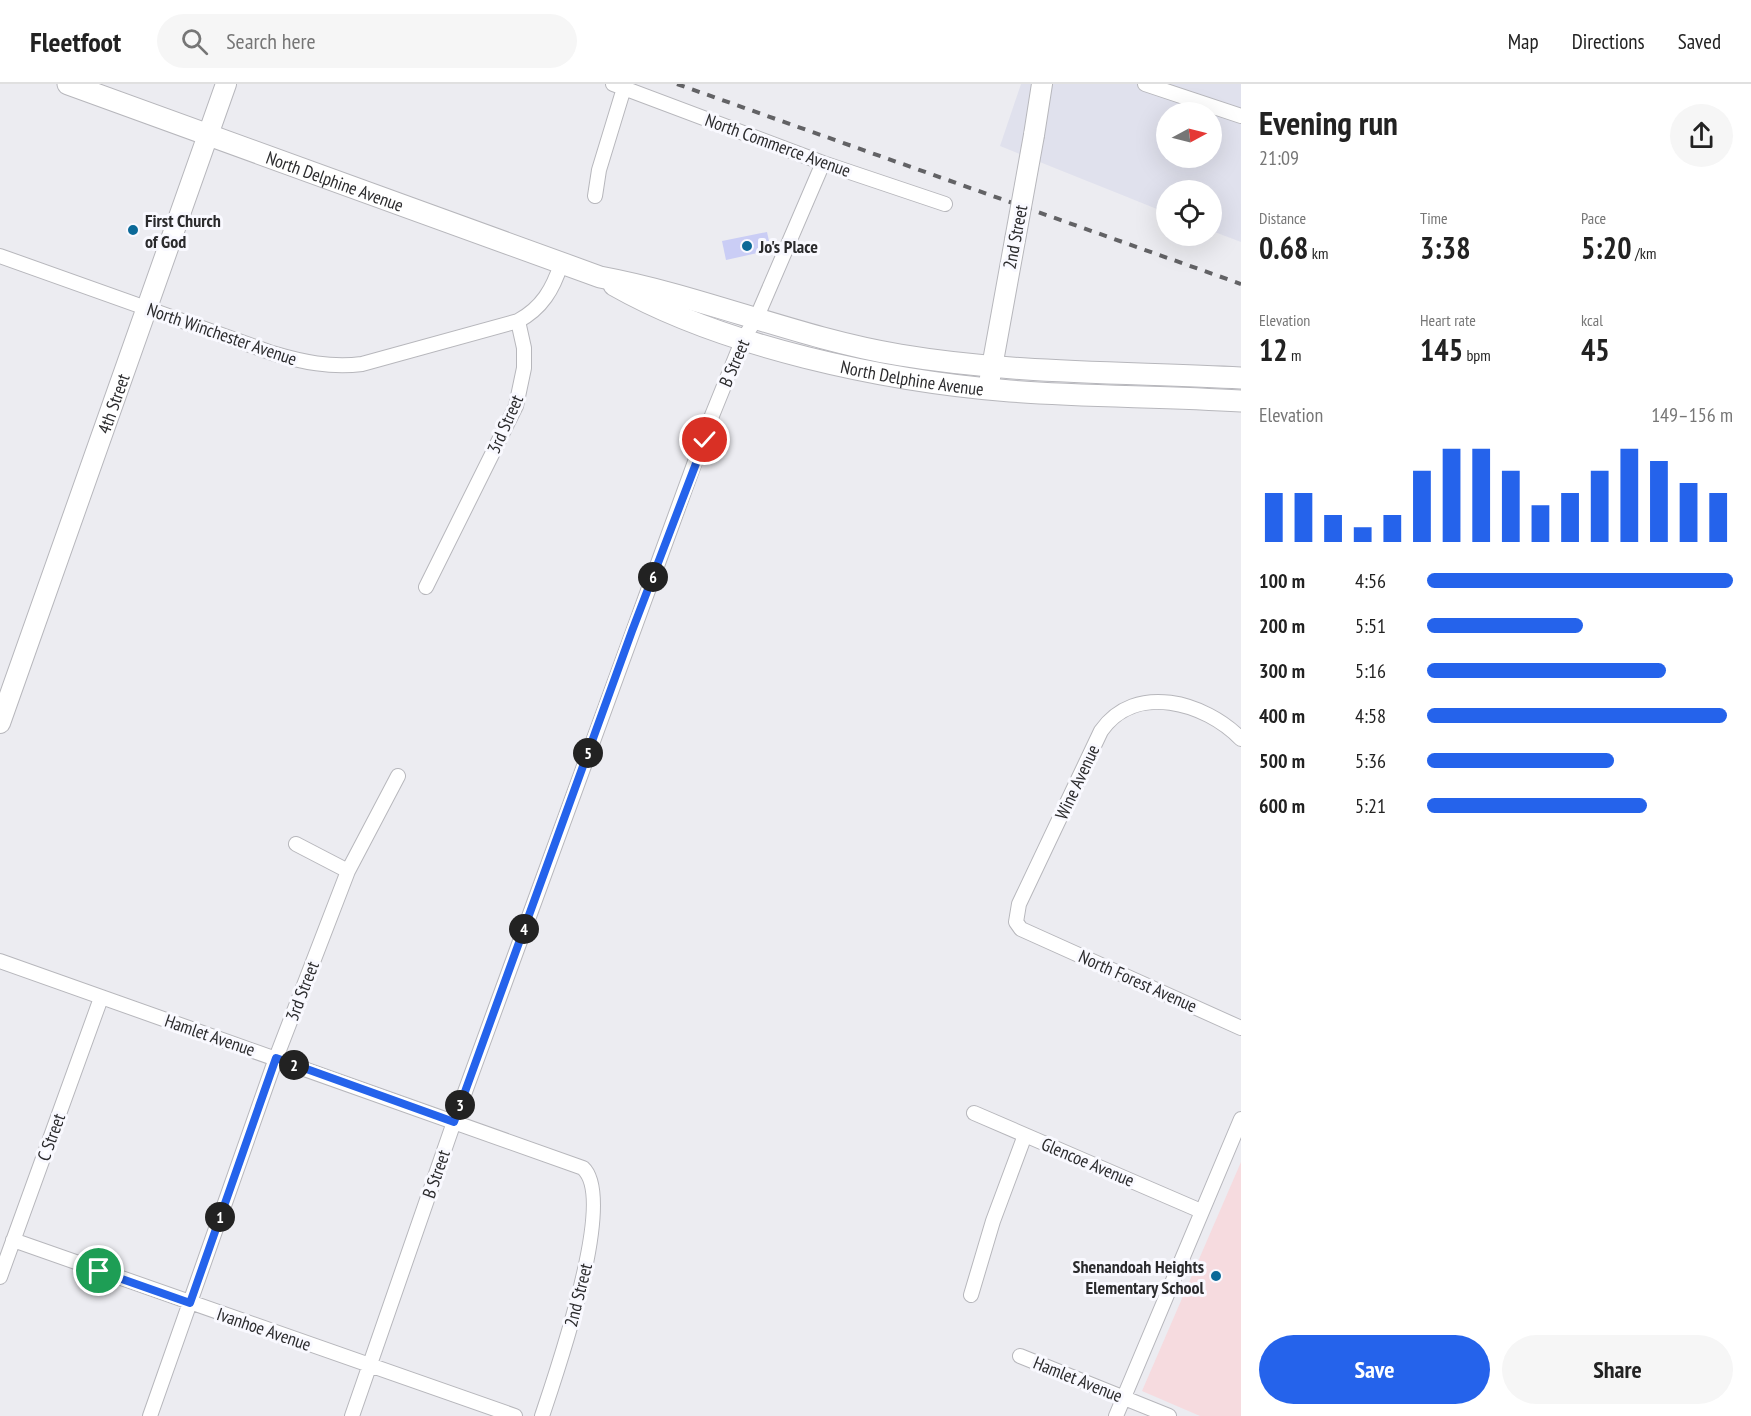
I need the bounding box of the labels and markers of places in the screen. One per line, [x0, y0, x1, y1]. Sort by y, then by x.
place label: First Church of God [145, 209, 221, 253]
marker: First Church of God [126, 223, 140, 237]
place label: Jo's Place [758, 235, 818, 258]
marker: Jo's Place [740, 239, 754, 253]
pin [679, 414, 730, 465]
pin: 6 [638, 562, 668, 592]
pin: 5 [573, 738, 603, 768]
pin: 4 [509, 914, 539, 944]
pin: 2 [279, 1050, 309, 1080]
pin: 3 [445, 1090, 475, 1120]
pin: 1 [205, 1202, 235, 1232]
pin [73, 1245, 124, 1296]
place label: Shenandoah Heights Elementary School [1073, 1255, 1205, 1299]
marker: Shenandoah Heights Elementary School [1209, 1269, 1223, 1283]

